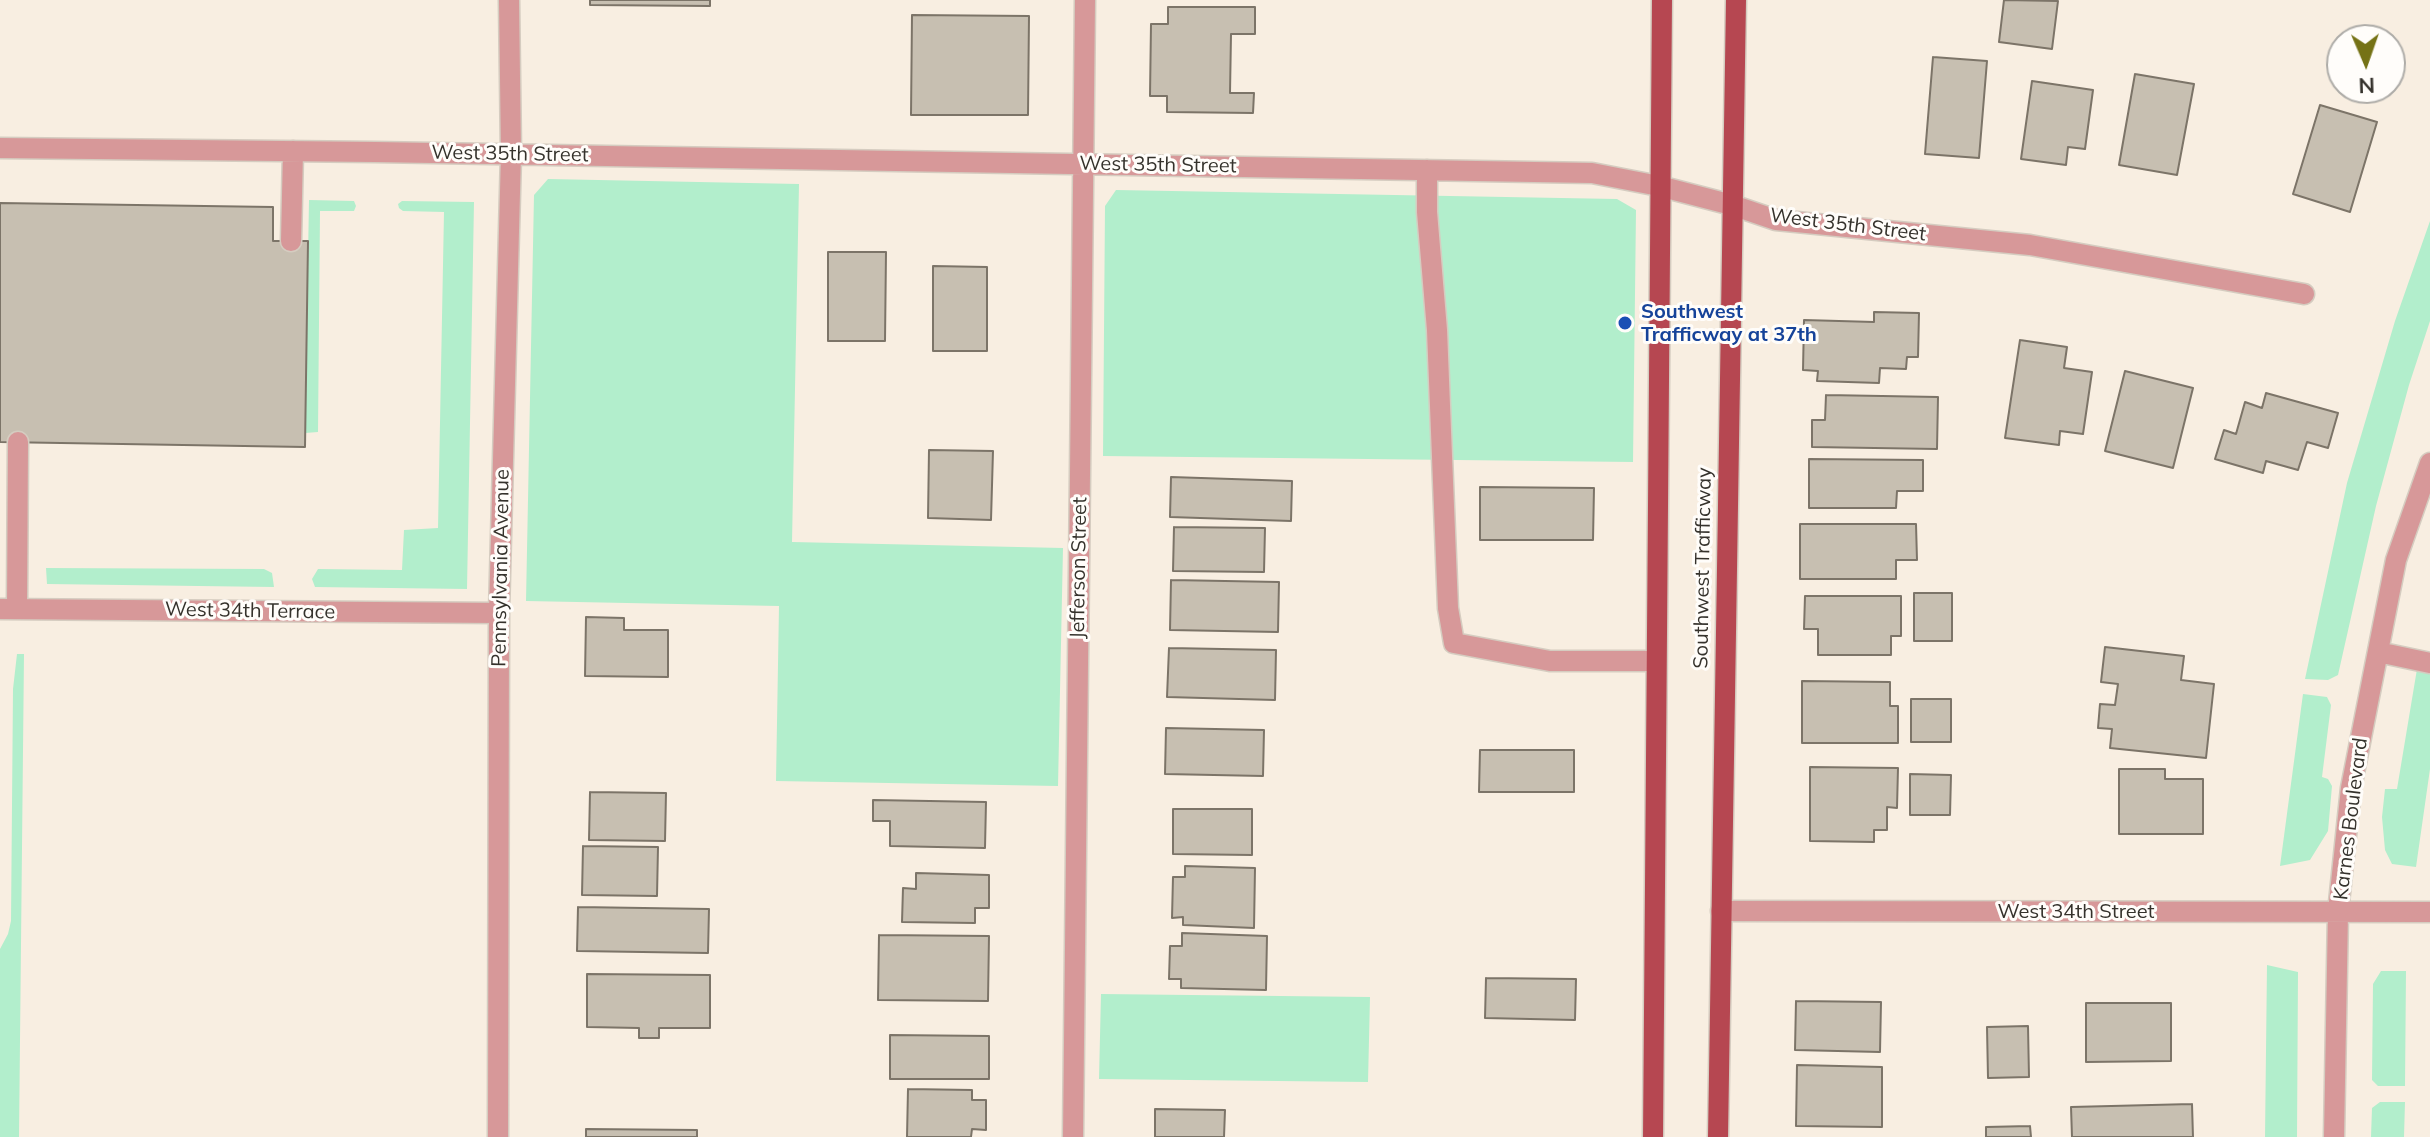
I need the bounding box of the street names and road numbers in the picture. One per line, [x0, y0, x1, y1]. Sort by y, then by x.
street label: West 35th Street [431, 141, 589, 167]
street label: West 35th Street [1079, 152, 1237, 178]
street label: West 35th Street [1769, 204, 1927, 246]
street label: Southwest Trafficway [1689, 467, 1717, 669]
street label: Pennsylvania Avenue [487, 469, 515, 667]
street label: Jefferson Street [1066, 497, 1092, 639]
street label: West 34th Terrace [165, 598, 335, 624]
street label: Karnes Boulevard [2329, 736, 2373, 902]
street label: West 34th Street [1997, 900, 2155, 924]

